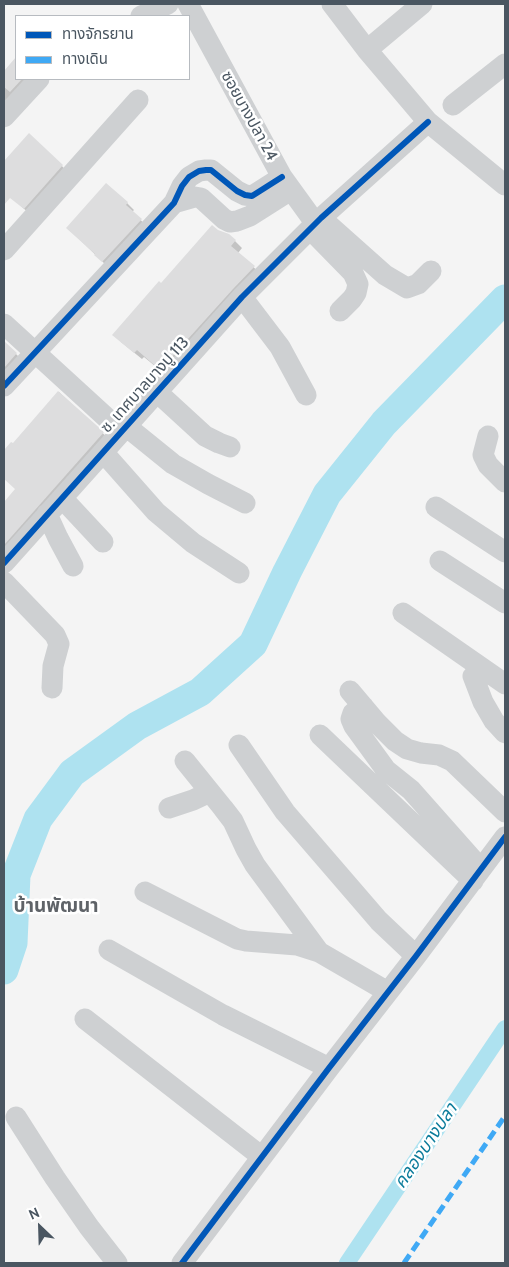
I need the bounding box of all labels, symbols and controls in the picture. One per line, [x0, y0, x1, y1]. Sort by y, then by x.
legend [15, 15, 190, 80]
text: ทางจักรยาน [62, 25, 134, 43]
text: ทางเดิน [62, 50, 108, 68]
street label: ซอยบางปลา 24 [217, 68, 281, 164]
street label: ซ. เทศบาลบางปู 113 [97, 333, 193, 437]
district label: บ้านพัฒนา [14, 895, 98, 917]
water label: คลองบางปลา [390, 1099, 462, 1193]
north arrow [15, 1202, 65, 1252]
text: N [26, 1203, 42, 1224]

